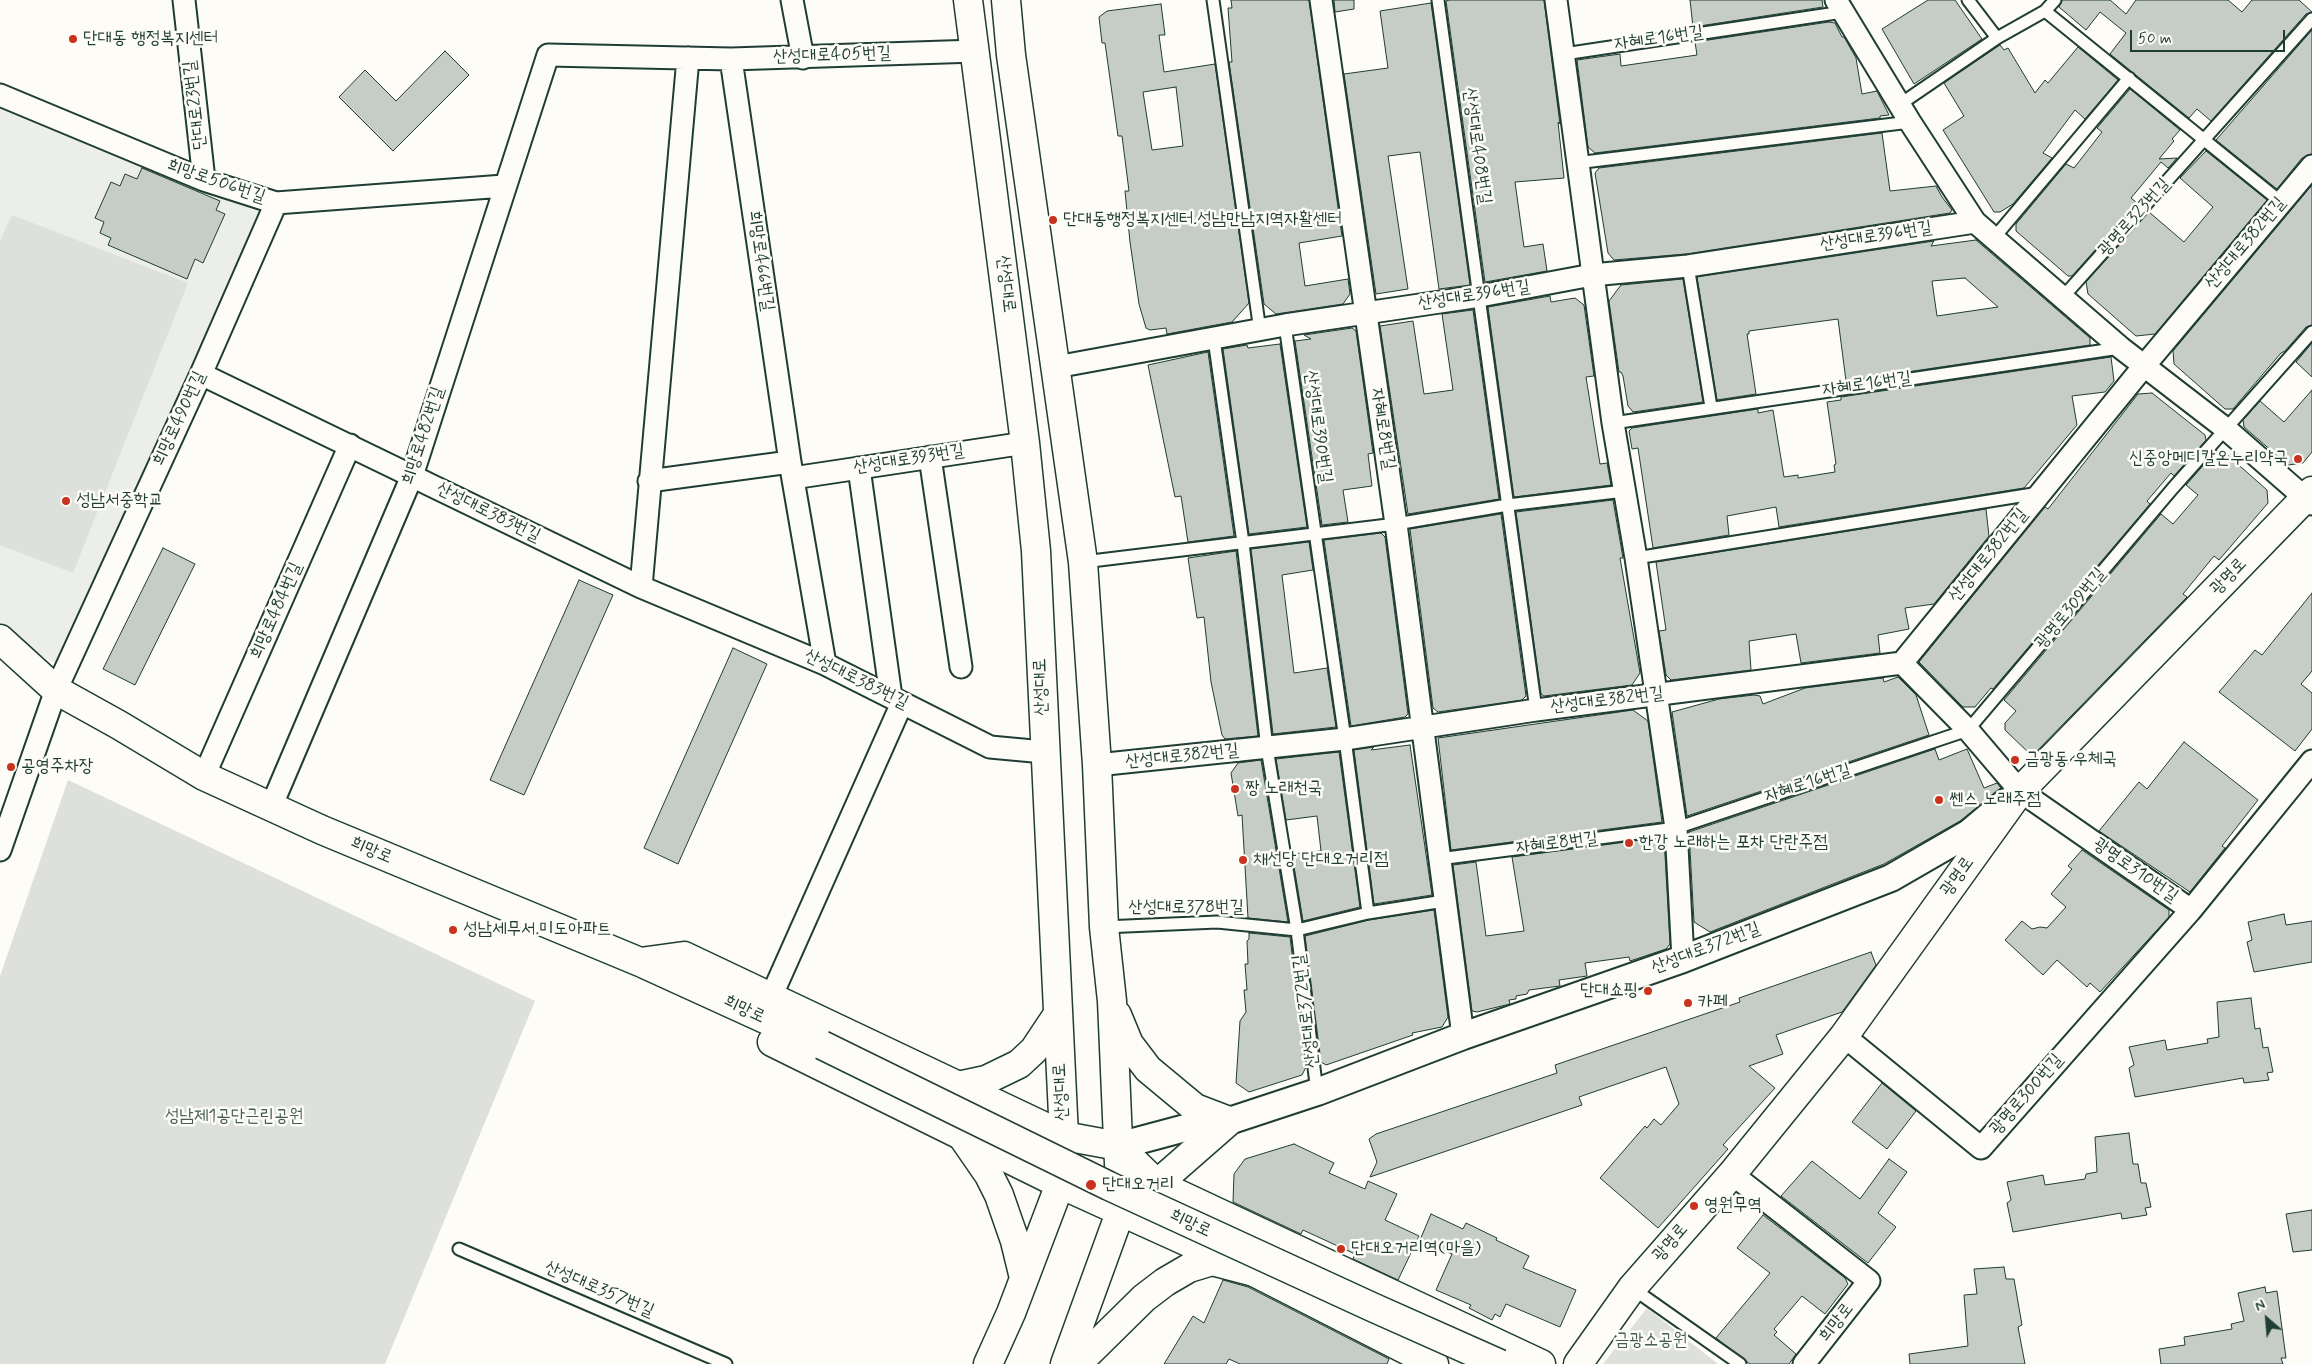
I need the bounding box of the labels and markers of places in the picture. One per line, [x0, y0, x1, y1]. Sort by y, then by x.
place label: 단대동 행정복지센터 [83, 28, 218, 50]
marker: 단대동 행정복지센터 [67, 33, 79, 45]
place label: 단대동행정복지센터.성남만남지역자활센터 [1063, 209, 1342, 231]
marker: 단대동행정복지센터.성남만남지역자활센터 [1047, 214, 1059, 226]
place label: 신중앙메디칼온누리약국 [2129, 448, 2288, 470]
marker: 신중앙메디칼온누리약국 [2292, 453, 2304, 465]
place label: 성남서중학교 [76, 490, 163, 512]
marker: 성남서중학교 [60, 495, 72, 507]
place label: 금광동 우체국 [2025, 749, 2117, 771]
marker: 금광동 우체국 [2009, 754, 2021, 766]
place label: 공영주차장 [21, 756, 93, 778]
marker: 공영주차장 [5, 761, 17, 773]
place label: 짱 노래천국 [1245, 778, 1322, 800]
marker: 짱 노래천국 [1229, 783, 1241, 795]
place label: 쎈스 노래주점 [1949, 789, 2041, 811]
marker: 쎈스 노래주점 [1933, 794, 1945, 806]
place label: 한강 노래하는 포차 단란주점 [1639, 832, 1827, 854]
marker: 한강 노래하는 포차 단란주점 [1623, 837, 1635, 849]
place label: 채선당 단대오거리점 [1253, 849, 1388, 871]
marker: 채선당 단대오거리점 [1237, 854, 1249, 866]
place label: 성남세무서.미도아파트 [463, 919, 612, 941]
marker: 성남세무서.미도아파트 [447, 924, 459, 936]
place label: 단대쇼핑 [1580, 980, 1638, 1002]
marker: 단대쇼핑 [1642, 985, 1654, 997]
place label: 카페 [1698, 992, 1727, 1014]
marker: 카페 [1682, 997, 1694, 1009]
place label: 단대오거리 [1102, 1174, 1174, 1196]
marker: 단대오거리 [1084, 1178, 1098, 1192]
place label: 영원무역 [1704, 1195, 1762, 1217]
marker: 영원무역 [1688, 1200, 1700, 1212]
place label: 단대오거리역(마을) [1351, 1238, 1481, 1260]
marker: 단대오거리역(마을) [1335, 1243, 1347, 1255]

